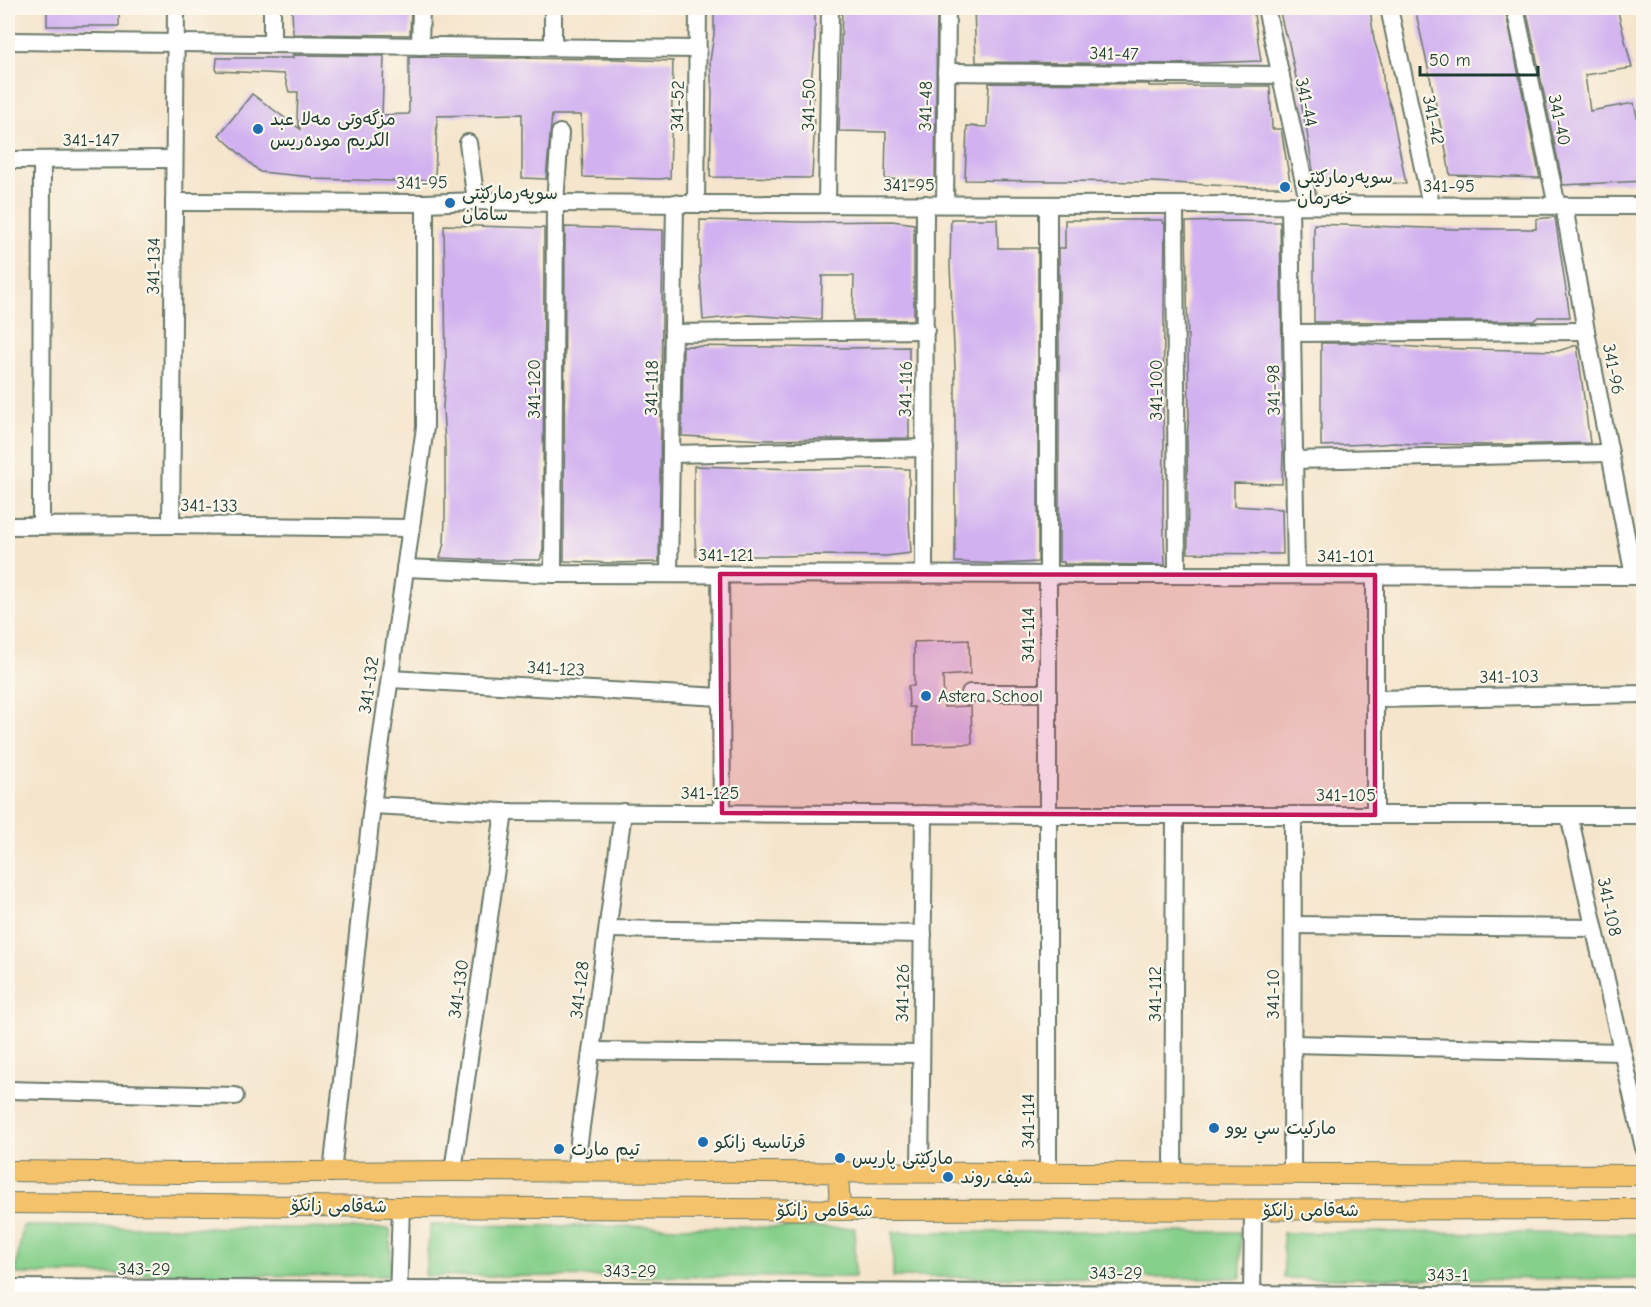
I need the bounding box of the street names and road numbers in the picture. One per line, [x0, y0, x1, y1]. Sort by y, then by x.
street label: 341-47 [1089, 43, 1139, 65]
street label: 341-44 [1291, 76, 1321, 128]
street label: 341-50 [798, 78, 820, 132]
street label: 341-52 [667, 80, 689, 132]
street label: 341-48 [915, 81, 937, 131]
street label: 341-40 [1543, 92, 1575, 148]
street label: 341-42 [1417, 93, 1449, 147]
street label: 341-147 [63, 130, 120, 151]
street label: 341-95 [396, 172, 448, 194]
street label: 341-95 [883, 175, 935, 196]
street label: 341-95 [1423, 176, 1475, 197]
street label: 341-134 [143, 237, 165, 295]
street label: 341-96 [1598, 342, 1628, 396]
street label: 341-120 [524, 359, 545, 419]
street label: 341-100 [1146, 359, 1167, 421]
street label: 341-118 [641, 360, 663, 416]
street label: 341-116 [895, 361, 917, 417]
street label: 341-98 [1263, 364, 1285, 416]
street label: 341-133 [180, 495, 238, 517]
street label: 341-121 [698, 545, 754, 566]
street label: 341-101 [1317, 546, 1375, 567]
street label: 341-114 [1018, 607, 1039, 663]
street label: 341-132 [355, 655, 383, 715]
street label: 341-123 [527, 657, 585, 681]
street label: 341-103 [1479, 666, 1539, 688]
street label: 341-125 [681, 783, 739, 804]
street label: 341-105 [1316, 785, 1376, 806]
street label: 341-108 [1593, 876, 1625, 938]
street label: 341-130 [444, 958, 474, 1020]
street label: 341-128 [566, 960, 594, 1020]
street label: 341-126 [892, 964, 914, 1022]
street label: 341-112 [1145, 966, 1166, 1022]
street label: 341-10 [1263, 969, 1284, 1019]
street label: 341-114 [1018, 1093, 1039, 1149]
street label: شەقامی زانکۆ [289, 1195, 387, 1217]
street label: شەقامی زانکۆ [775, 1200, 873, 1221]
street label: شەقامی زانکۆ [1261, 1200, 1359, 1221]
street label: 343-29 [117, 1259, 171, 1280]
street label: 343-29 [603, 1261, 657, 1282]
street label: 343-29 [1089, 1263, 1143, 1284]
street label: 343-1 [1427, 1265, 1469, 1286]

